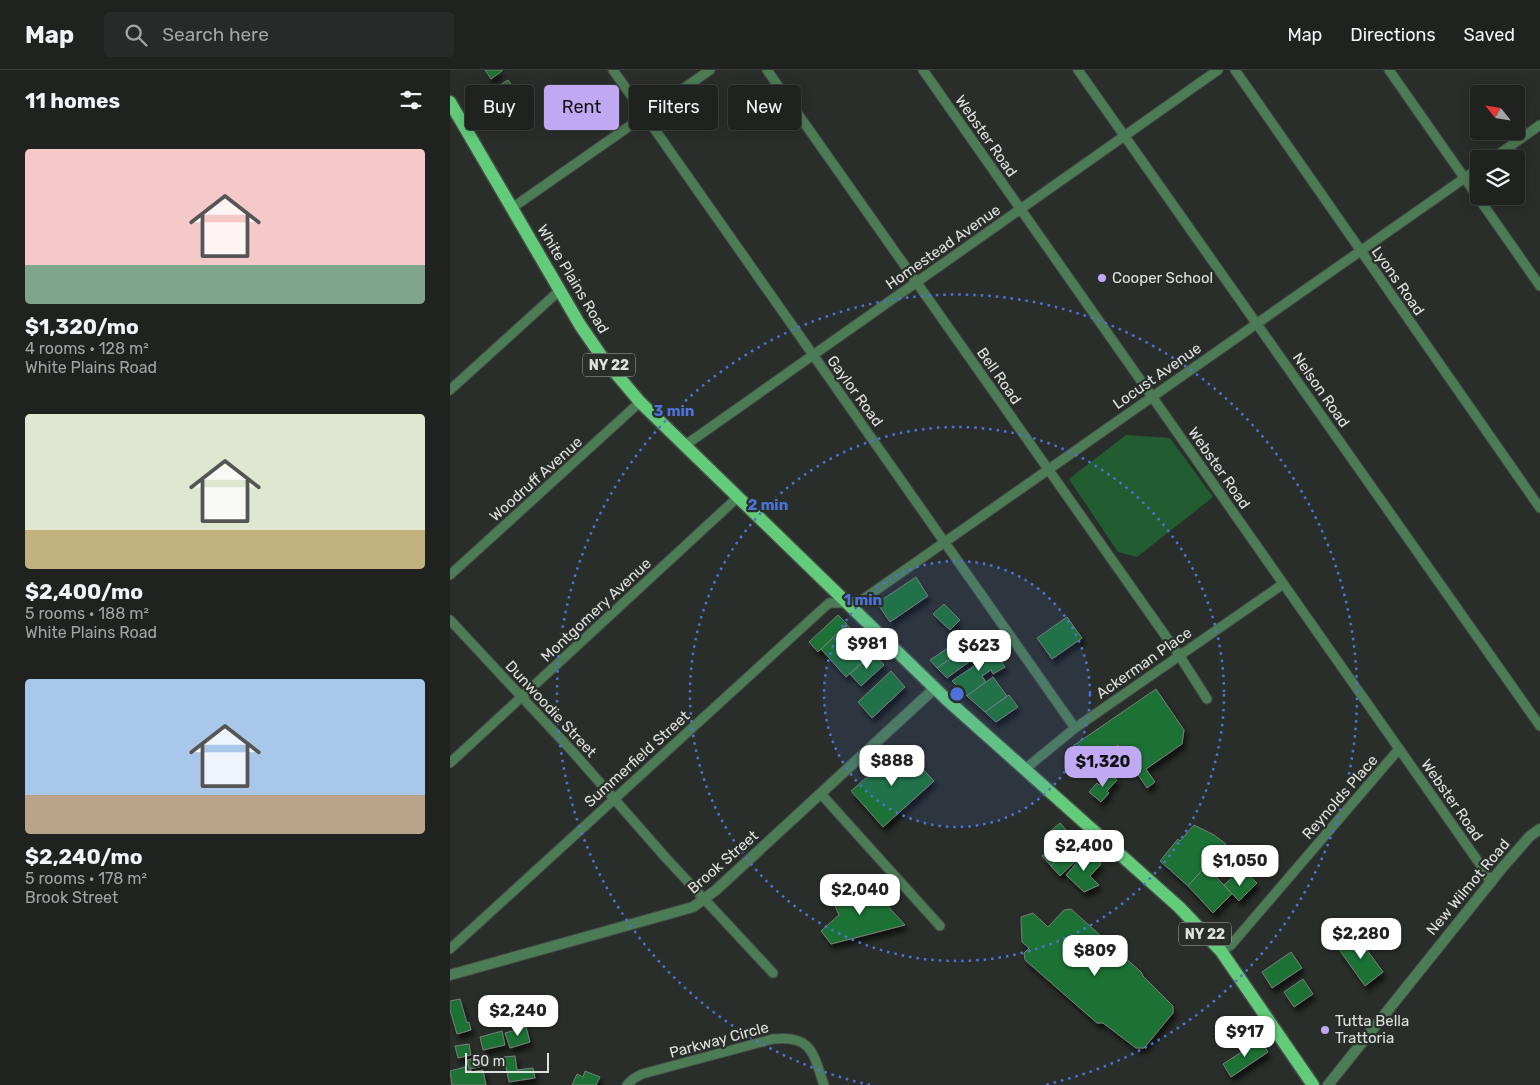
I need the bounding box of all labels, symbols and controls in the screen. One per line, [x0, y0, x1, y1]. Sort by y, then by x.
search box [104, 12, 454, 57]
text: Map [25, 21, 74, 49]
icon: search [122, 21, 150, 49]
text: Search here [162, 23, 269, 46]
text: Map [1287, 24, 1322, 46]
text: Directions [1350, 24, 1436, 46]
text: Saved [1464, 24, 1515, 46]
chip: Buy [465, 85, 534, 130]
chip: Rent [544, 85, 619, 130]
chip: Filters [629, 85, 718, 130]
chip: New [728, 85, 801, 130]
north arrow [1470, 85, 1525, 140]
map controls [1470, 85, 1525, 205]
icon: filters [397, 86, 425, 114]
text: 11 homes [25, 88, 120, 113]
street label: Webster Road [951, 92, 1021, 180]
button: layers [1470, 150, 1525, 205]
icon: home [180, 181, 270, 271]
street label: Homestead Avenue [882, 201, 1004, 293]
street label: White Plains Road [533, 221, 613, 337]
street label: Lyons Road [1368, 243, 1428, 319]
place label: Cooper School [1112, 269, 1213, 287]
marker: Cooper School [1096, 272, 1108, 284]
text: $1,320/mo [25, 314, 139, 339]
text: 4 rooms · 128 m² [25, 339, 149, 358]
street label: Locust Avenue [1109, 339, 1205, 413]
street label: Bell Road [973, 344, 1025, 408]
street label: Nelson Road [1289, 349, 1353, 431]
street label: Gaylor Road [823, 352, 887, 430]
road number: NY 22 [583, 354, 635, 376]
text: White Plains Road [25, 358, 157, 377]
text: 3 min [654, 402, 694, 420]
street label: Webster Road [1184, 424, 1254, 512]
street label: Woodruff Avenue [486, 433, 586, 525]
icon: home [180, 446, 270, 536]
text: 2 min [748, 496, 788, 514]
street label: Montgomery Avenue [537, 554, 655, 666]
text: $2,400/mo [25, 579, 143, 604]
text: 1 min [844, 591, 882, 609]
text: 5 rooms · 188 m² [25, 604, 149, 623]
text: White Plains Road [25, 623, 157, 642]
street label: Ackerman Place [1093, 623, 1195, 703]
pin: $981 [837, 628, 897, 670]
pin: $623 [949, 630, 1009, 672]
text: $981 [847, 634, 887, 653]
text: $623 [958, 636, 1000, 655]
street label: Dunwoodie Street [502, 657, 600, 761]
centre of rings [948, 685, 966, 703]
street label: Summerfield Street [581, 707, 693, 811]
icon: home [180, 711, 270, 801]
pin: $888 [862, 744, 922, 787]
pin: $1,320 [1062, 746, 1144, 788]
text: $888 [870, 751, 914, 770]
street label: Reynolds Place [1298, 751, 1382, 843]
text: $1,320 [1076, 752, 1130, 771]
street label: Webster Road [1417, 756, 1487, 844]
street label: Brook Street [684, 826, 762, 897]
pin: $2,400 [1043, 830, 1125, 872]
street label: New Wilmot Road [1423, 835, 1513, 939]
text: $2,400 [1055, 836, 1113, 855]
text: $2,240/mo [25, 844, 143, 869]
pin: $1,050 [1199, 844, 1281, 887]
text: $1,050 [1212, 851, 1268, 870]
text: 5 rooms · 178 m² [25, 869, 147, 888]
pin: $2,040 [819, 874, 901, 916]
text: $2,040 [831, 880, 889, 899]
text: Brook Street [25, 888, 118, 907]
pin: $2,280 [1320, 918, 1402, 960]
road number: NY 22 [1179, 922, 1231, 946]
text: $2,280 [1332, 924, 1390, 943]
pin: $809 [1065, 934, 1125, 977]
text: $809 [1074, 941, 1116, 960]
pin: $2,240 [477, 994, 559, 1037]
text: $2,240 [489, 1001, 547, 1020]
place label: Tutta Bella Trattoria [1335, 1012, 1409, 1047]
pin: $917 [1215, 1016, 1275, 1058]
street label: Parkway Circle [667, 1018, 771, 1062]
text: $917 [1226, 1022, 1264, 1041]
marker: Tutta Bella Trattoria [1319, 1024, 1331, 1036]
scale bar [465, 1050, 549, 1073]
text: 50 m [472, 1053, 505, 1070]

